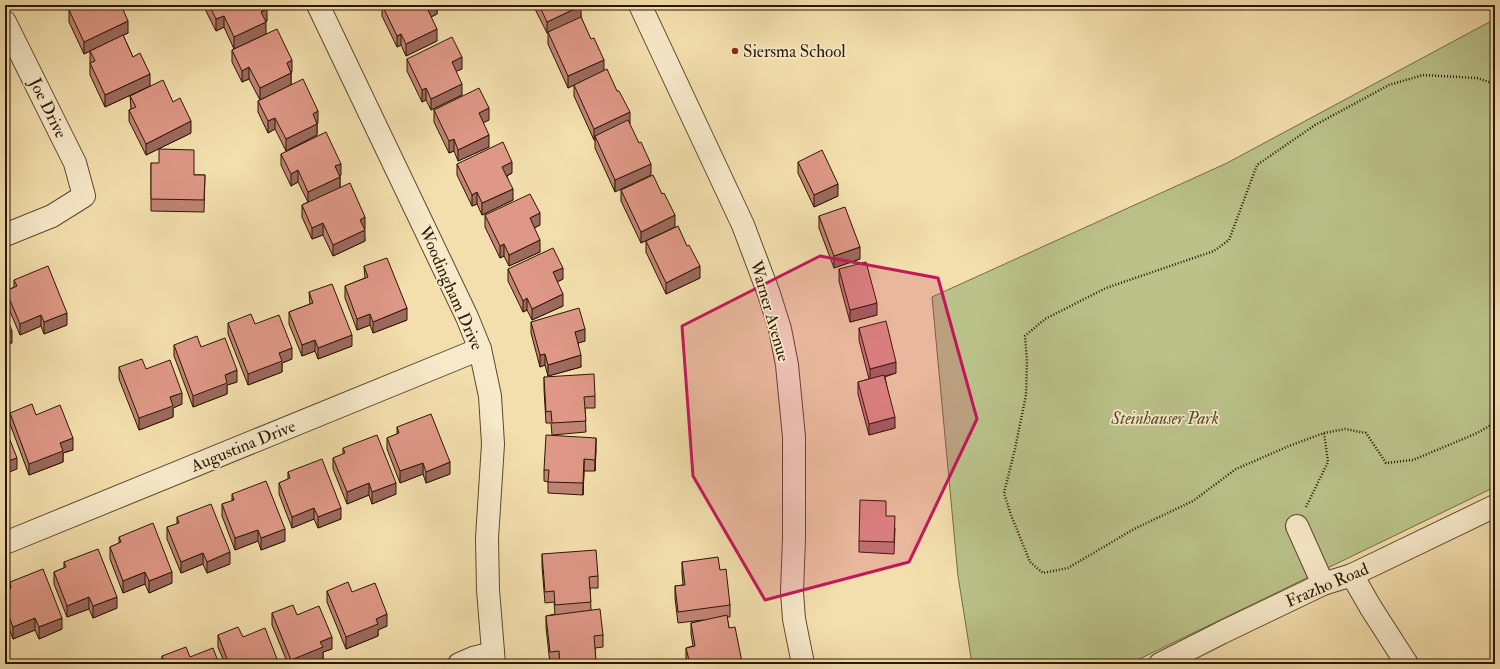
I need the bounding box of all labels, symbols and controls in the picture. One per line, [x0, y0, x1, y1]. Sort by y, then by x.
place label: Siersma School [743, 41, 846, 62]
marker: Siersma School [730, 46, 740, 56]
street label: Joe Drive [23, 74, 72, 142]
street label: Woodingham Drive [414, 222, 488, 353]
street label: Warner Avenue [745, 257, 794, 364]
park label: Steinhauser Park [1110, 408, 1219, 429]
street label: Augustina Drive [187, 415, 298, 477]
street label: Frazho Road [1282, 558, 1372, 612]

